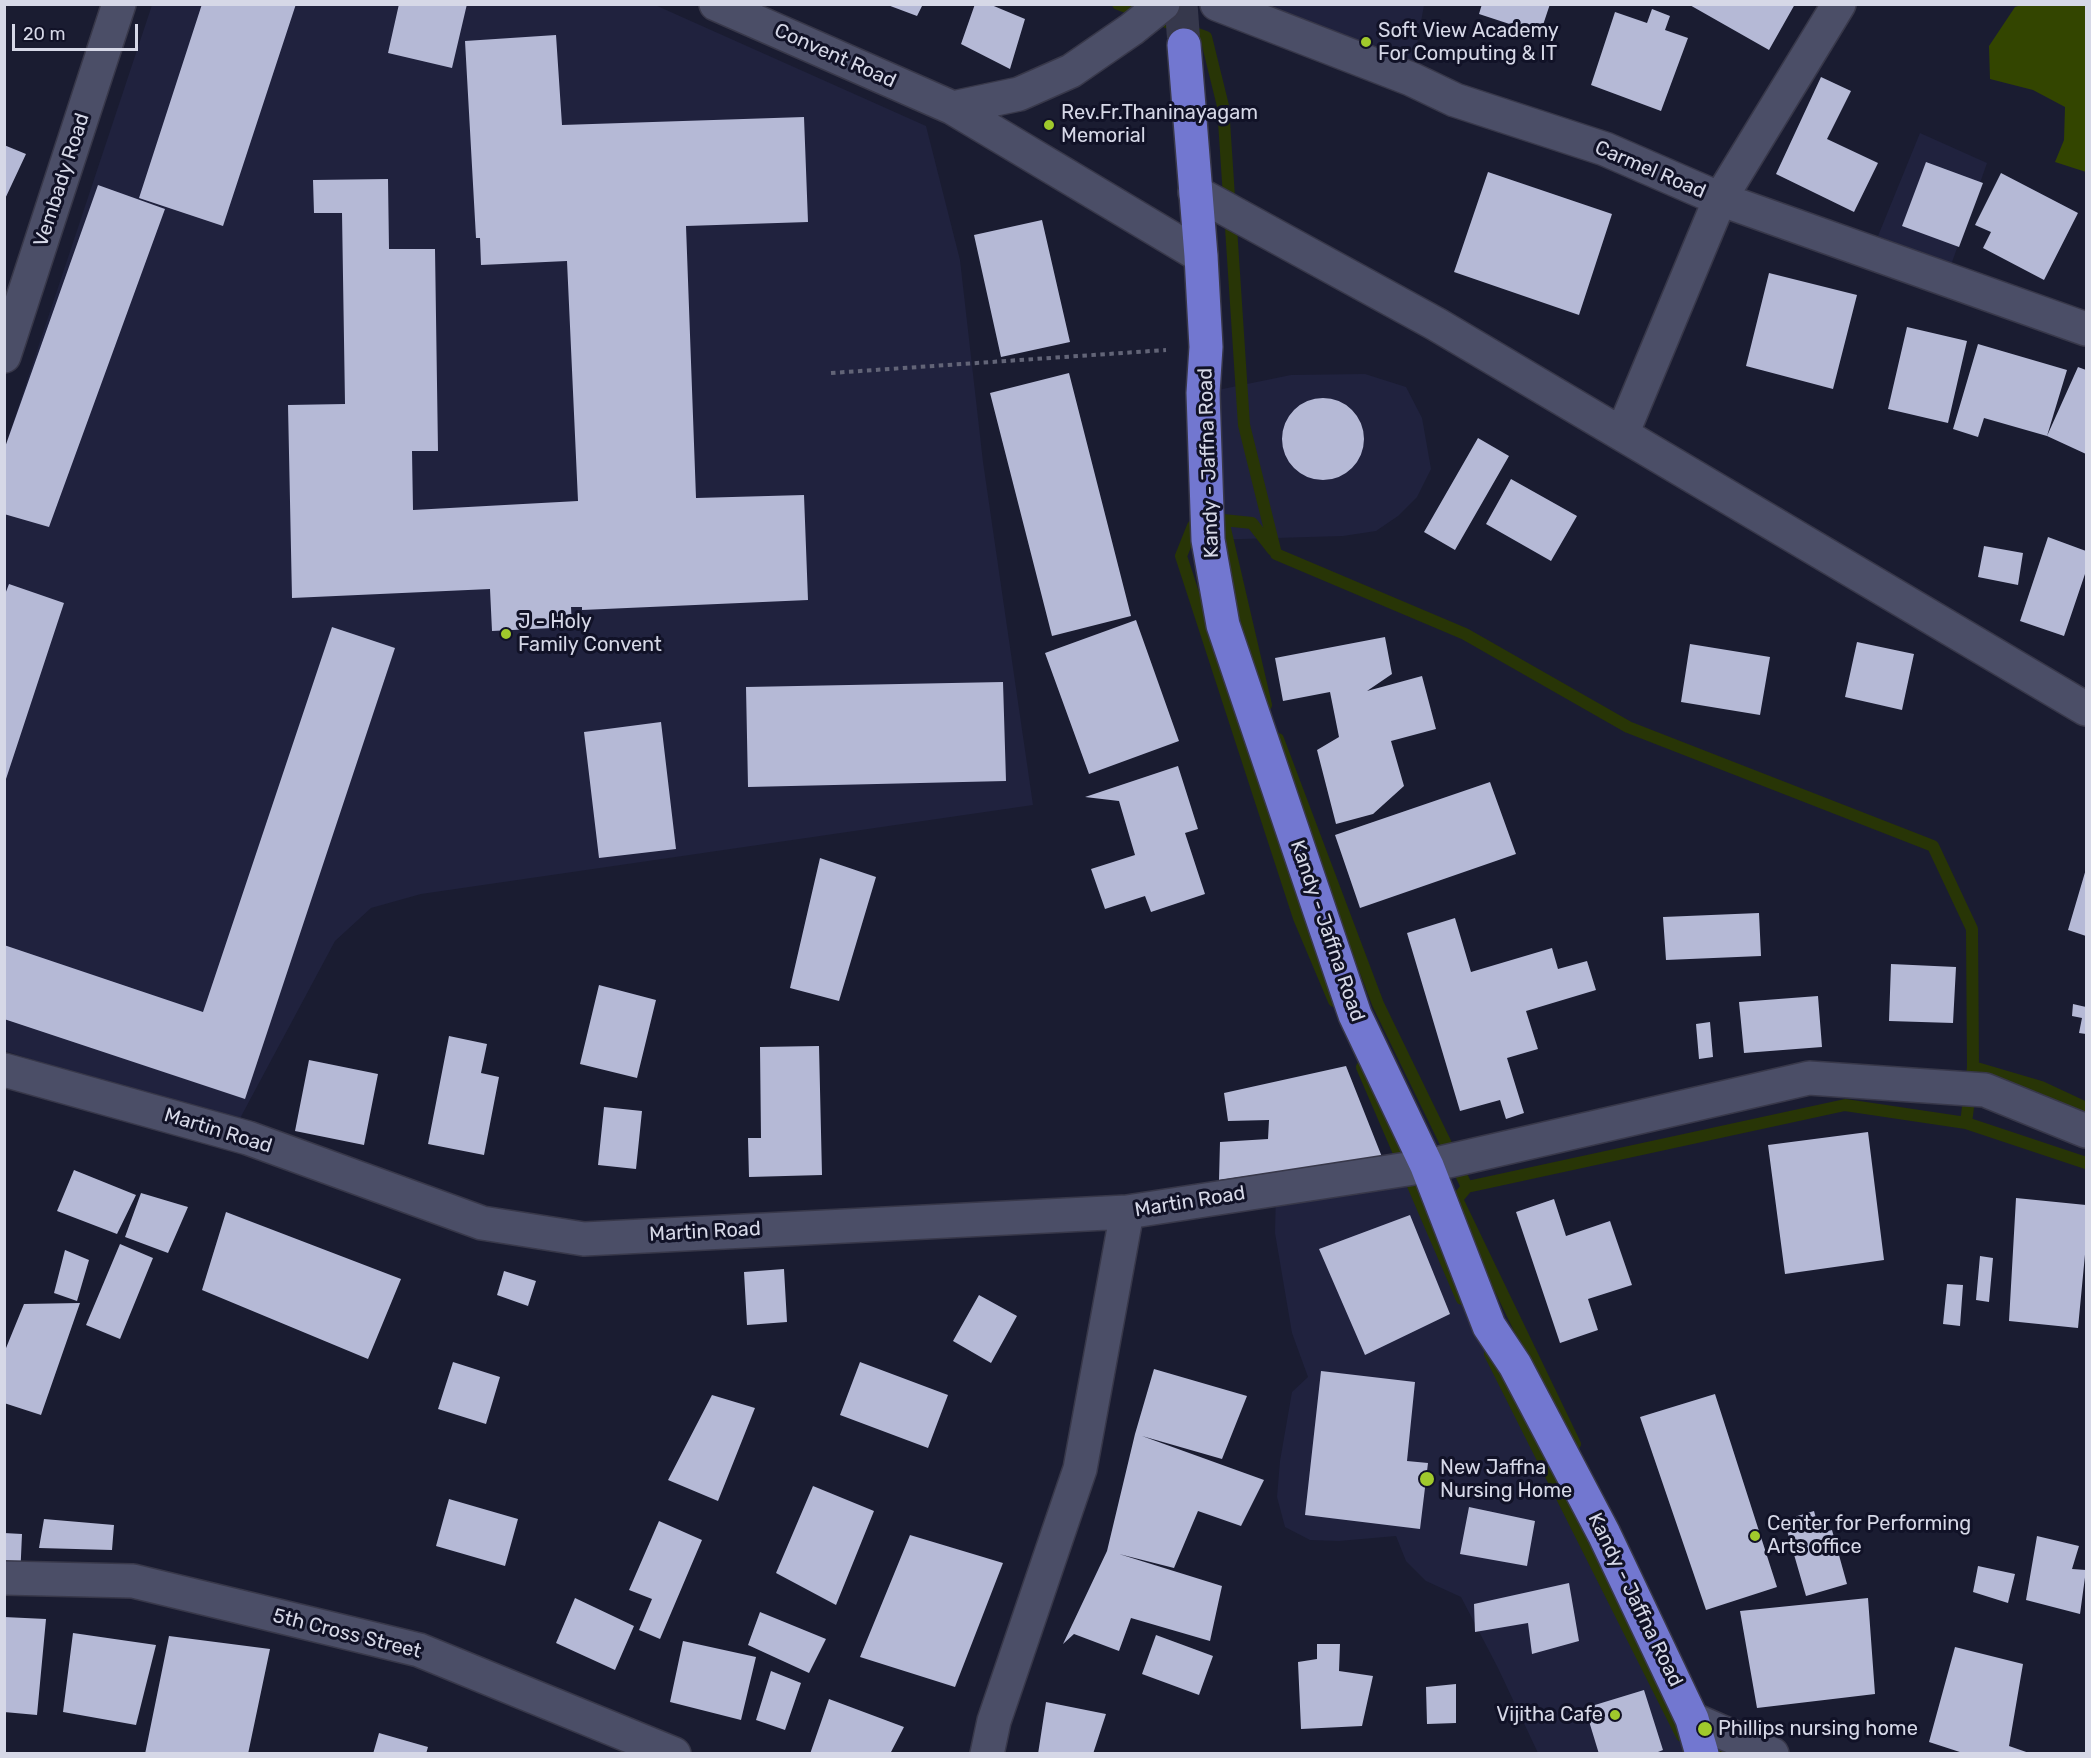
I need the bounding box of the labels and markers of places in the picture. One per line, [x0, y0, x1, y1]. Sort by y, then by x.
place label: Soft View Academy For Computing & IT [1378, 19, 1559, 66]
marker: Soft View Academy For Computing & IT [1359, 35, 1373, 49]
place label: Rev.Fr.Thaninayagam Memorial [1061, 101, 1258, 148]
marker: Rev.Fr.Thaninayagam Memorial [1042, 118, 1056, 132]
place label: J - Holy Family Convent [518, 610, 662, 657]
marker: J - Holy Family Convent [499, 627, 513, 641]
place label: New Jaffna Nursing Home [1440, 1456, 1572, 1503]
marker: New Jaffna Nursing Home [1418, 1470, 1436, 1488]
place label: Center for Performing Arts office [1767, 1512, 1971, 1559]
marker: Center for Performing Arts office [1748, 1529, 1762, 1543]
place label: Vijitha Cafe [1496, 1703, 1603, 1727]
marker: Vijitha Cafe [1608, 1708, 1622, 1722]
place label: Phillips nursing home [1718, 1717, 1918, 1741]
marker: Phillips nursing home [1696, 1720, 1714, 1738]

